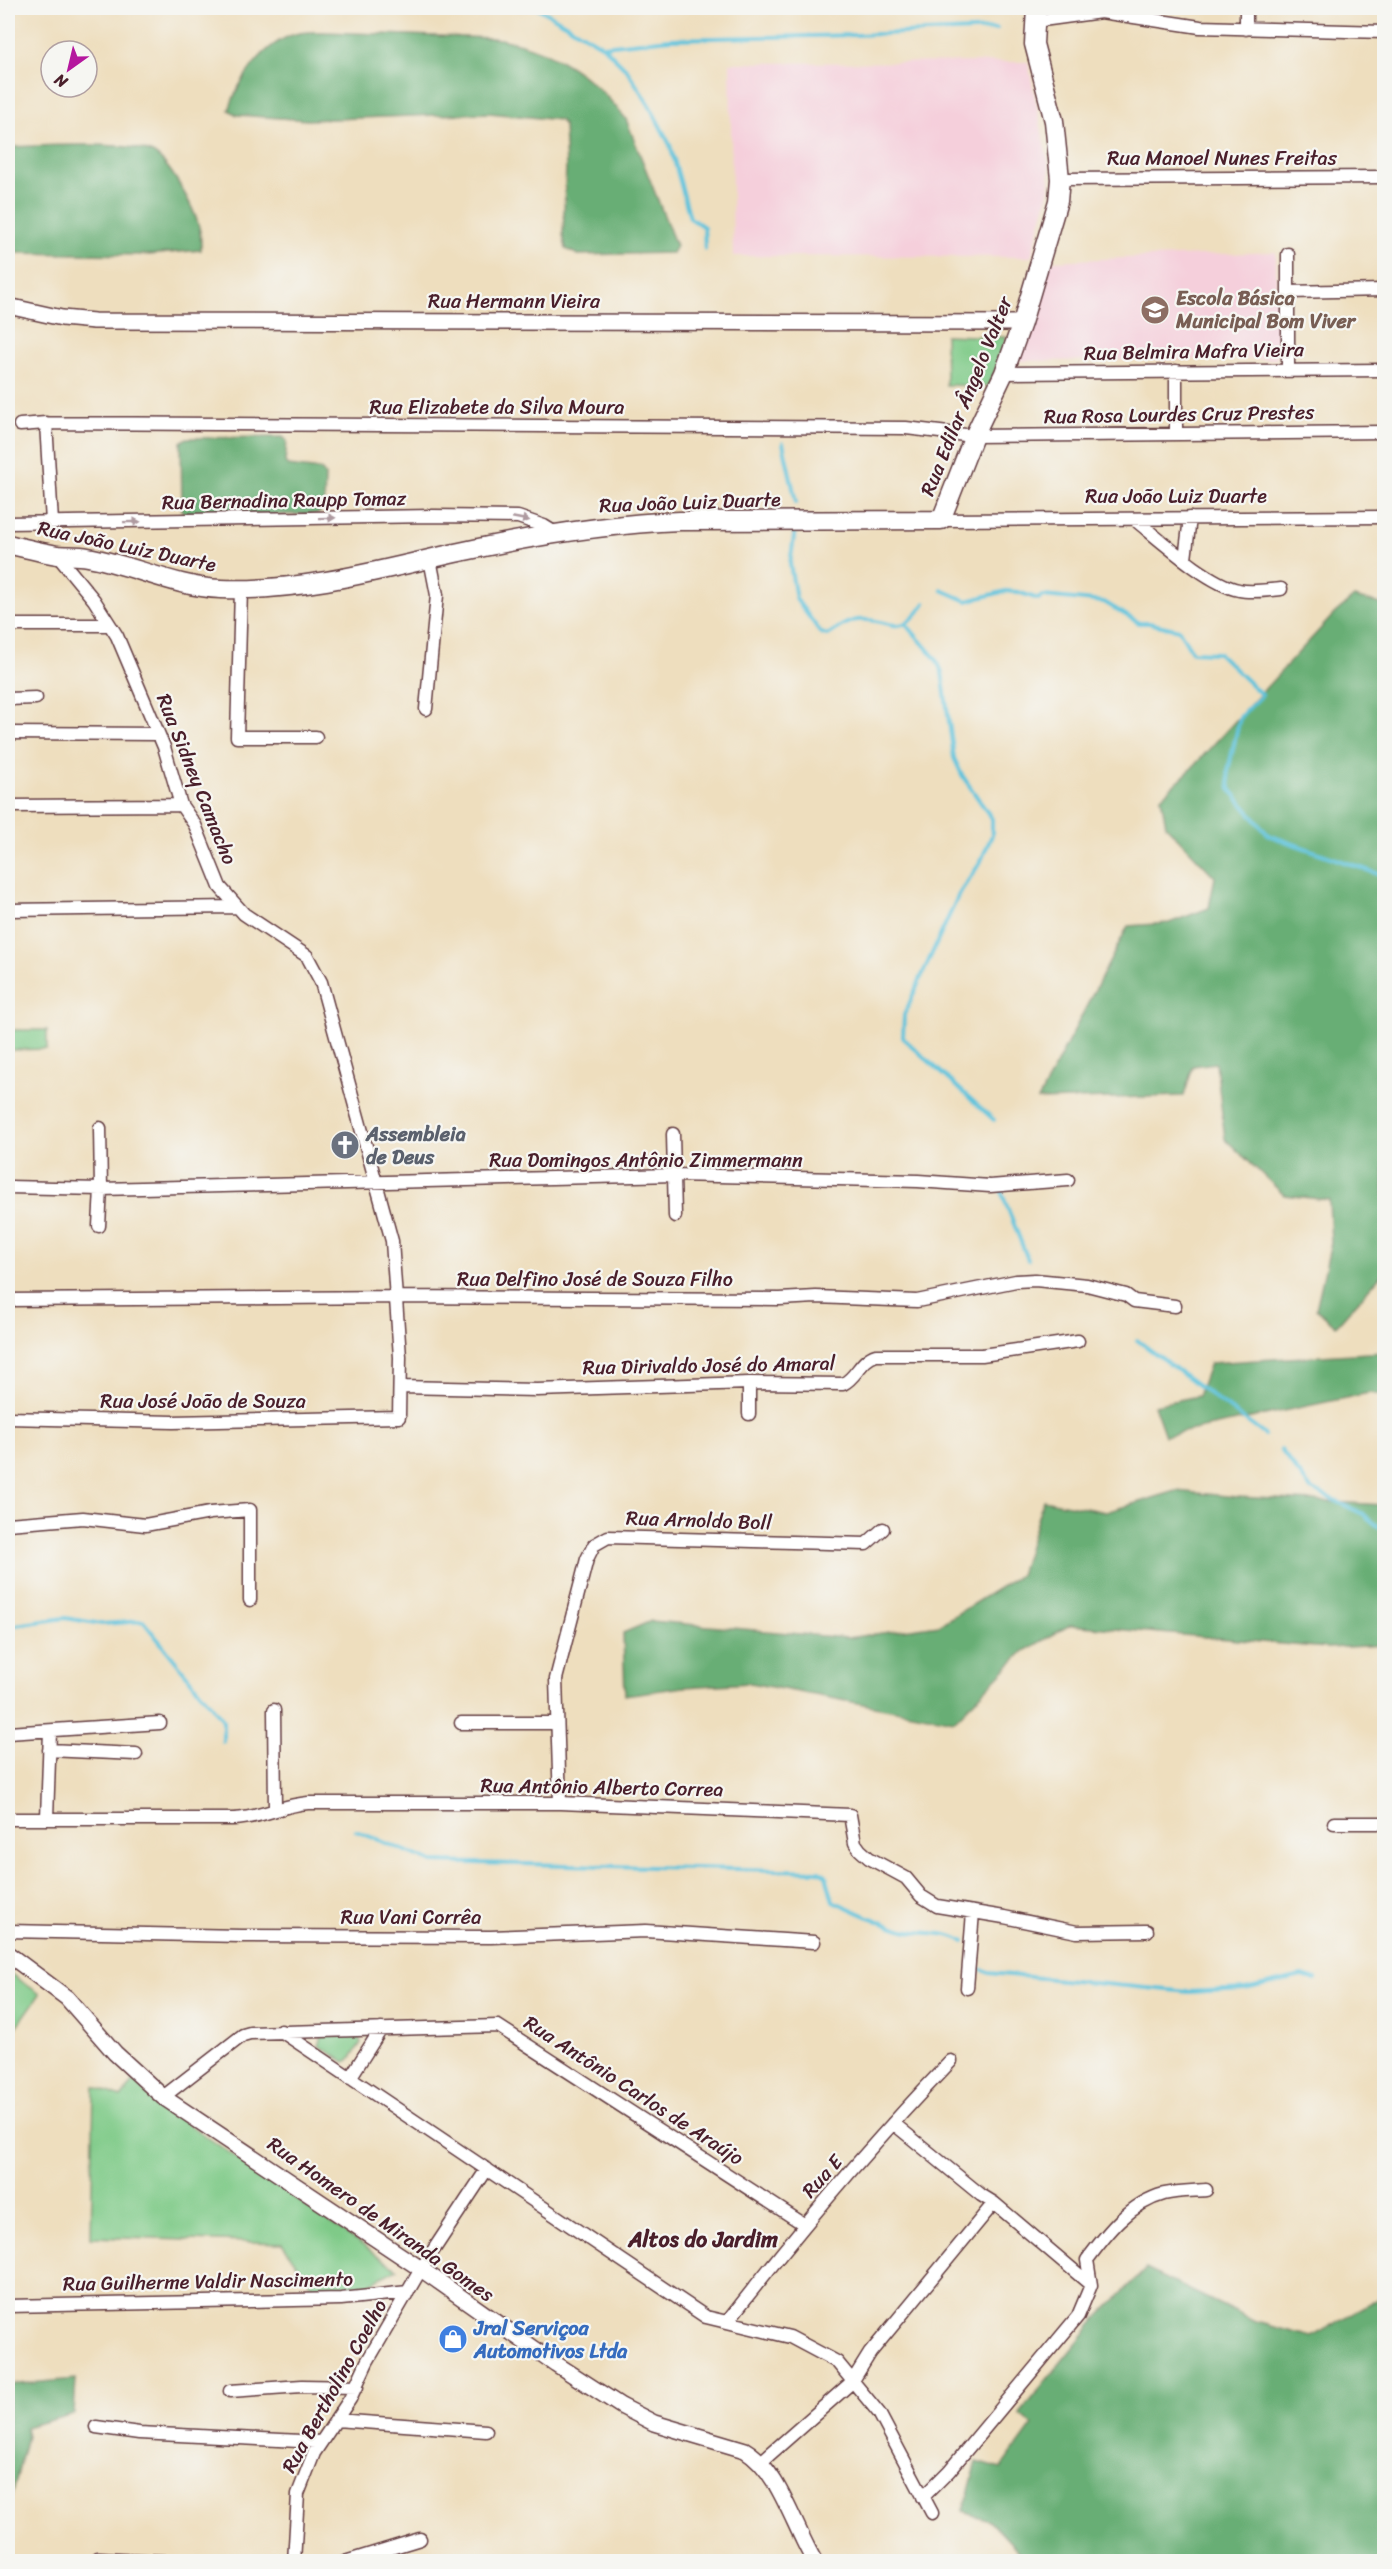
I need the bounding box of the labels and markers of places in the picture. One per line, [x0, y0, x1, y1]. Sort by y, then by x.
place label: Escola Básica Municipal Bom Viver [1175, 281, 1357, 339]
school or university icon: Escola Básica Municipal Bom Viver [1139, 294, 1171, 326]
place label: Assembleia de Deus [365, 1117, 466, 1175]
church icon: Assembleia de Deus [329, 1129, 361, 1161]
place label: Jral Serviçoa Automotivos Ltda [473, 2311, 628, 2369]
shop icon: Jral Serviçoa Automotivos Ltda [437, 2323, 469, 2355]

